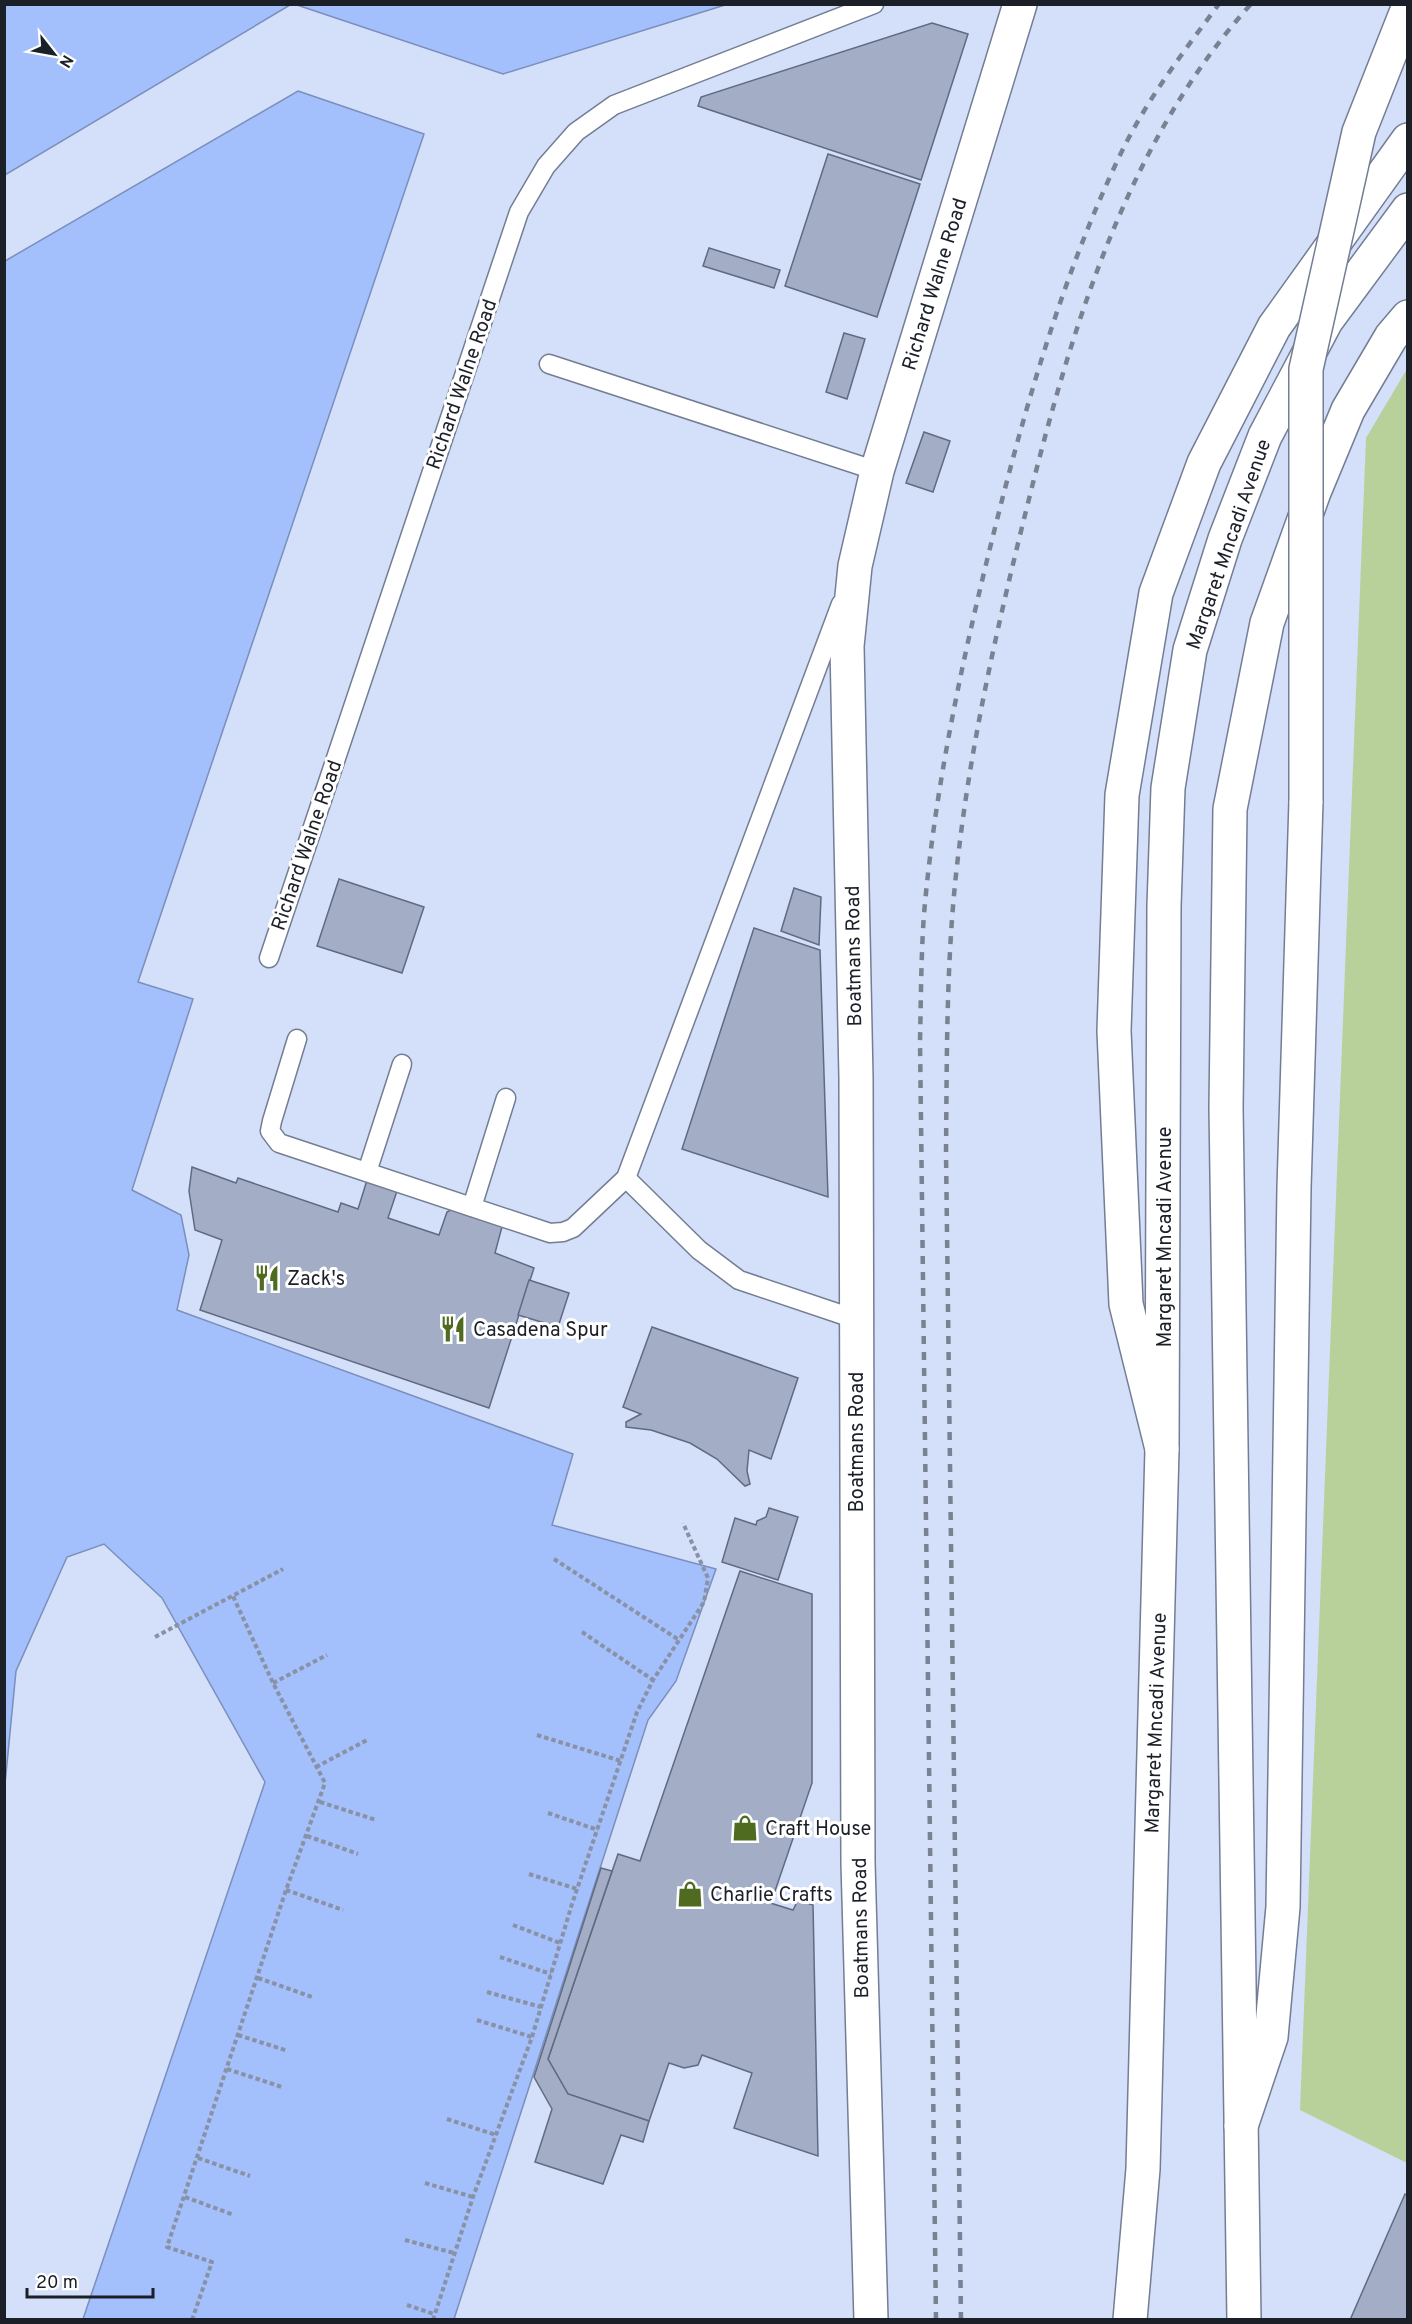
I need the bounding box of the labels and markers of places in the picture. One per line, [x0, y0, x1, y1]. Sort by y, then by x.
restaurant icon: Zack's [252, 1263, 282, 1293]
place label: Zack's [287, 1267, 345, 1293]
restaurant icon: Casadena Spur [438, 1314, 468, 1344]
place label: Casadena Spur [473, 1318, 608, 1344]
shop icon: Craft House [730, 1813, 760, 1843]
place label: Craft House [765, 1817, 871, 1843]
shop icon: Charlie Crafts [675, 1879, 705, 1909]
place label: Charlie Crafts [710, 1883, 833, 1909]

